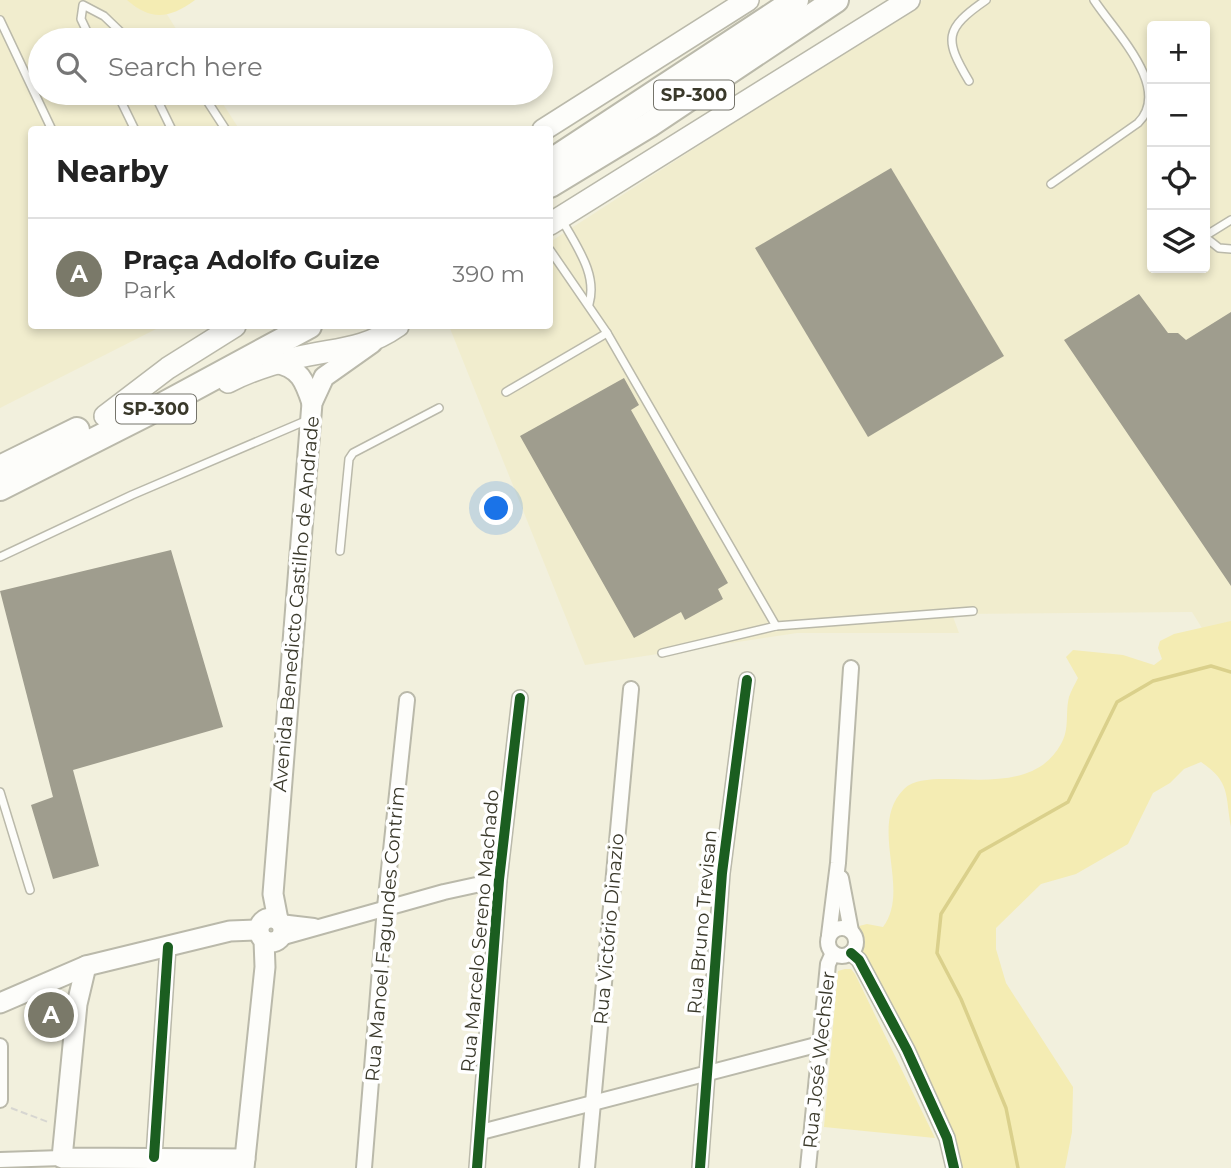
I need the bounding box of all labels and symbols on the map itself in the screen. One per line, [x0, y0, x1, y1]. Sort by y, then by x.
road number: SP-300 [654, 80, 734, 110]
road number: SP-300 [116, 394, 196, 424]
street label: Avenida Benedicto Castilho de Andrade [268, 415, 324, 793]
your location [479, 491, 513, 525]
street label: Rua Manoel Fagundes Contrim [361, 785, 409, 1083]
street label: Rua Marcelo Sereno Machado [456, 788, 504, 1073]
street label: Rua Bruno Trevisan [682, 829, 722, 1015]
street label: Rua Victório Dinazio [589, 832, 629, 1026]
street label: Rua José Wechsler [798, 970, 840, 1150]
pin: A [28, 989, 74, 1041]

